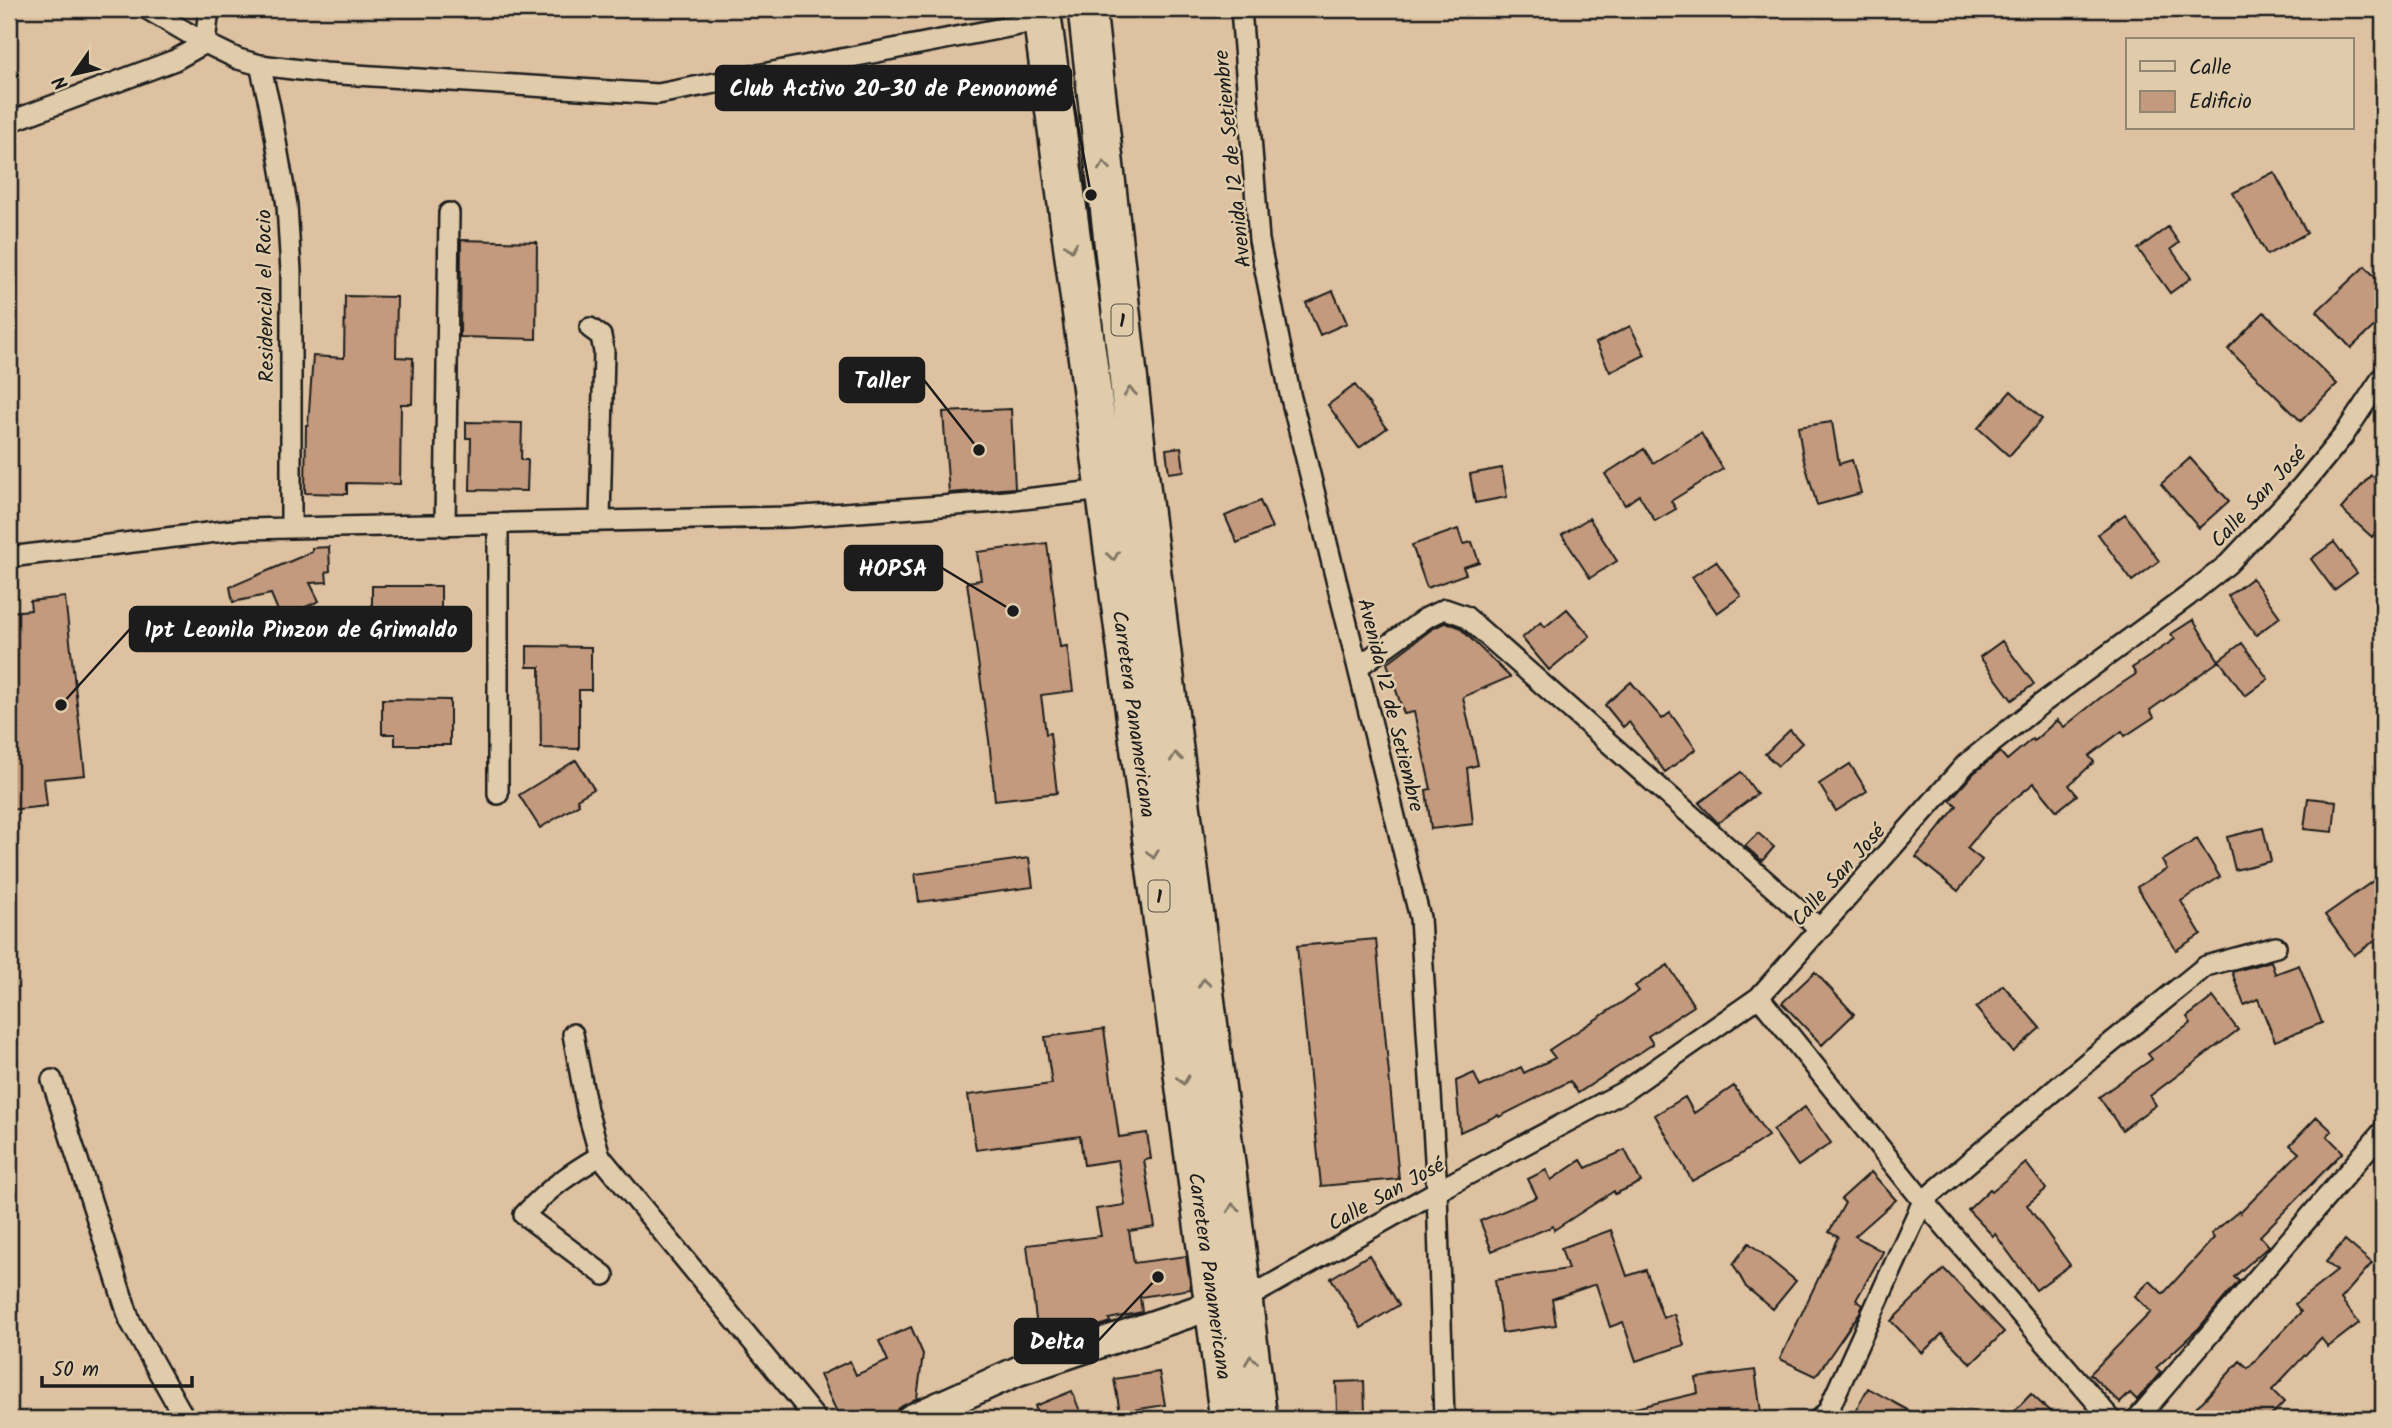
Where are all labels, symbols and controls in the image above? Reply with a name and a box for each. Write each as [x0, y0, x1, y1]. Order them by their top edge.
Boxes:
north arrow [38, 38, 108, 108]
legend [2126, 38, 2354, 130]
street label: Avenida 12 de Setiembre [1206, 48, 1261, 269]
text: Calle [2189, 52, 2232, 85]
callout: Club Activo 20-30 de Penonomé [716, 66, 1071, 110]
text: N [46, 69, 77, 96]
text: Club Activo 20-30 de Penonomé [729, 72, 1058, 108]
text: Edificio [2189, 86, 2252, 119]
one-way arrow [1097, 160, 1112, 172]
street label: Residencial el Rocio [248, 209, 285, 383]
one-way arrow [1064, 241, 1079, 252]
road number: 1 [1112, 304, 1132, 336]
callout: Taller [840, 358, 924, 402]
text: Taller [854, 364, 912, 400]
one-way arrow [1123, 386, 1138, 397]
street label: Calle San José [2203, 439, 2316, 556]
callout: HOPSA [845, 546, 942, 590]
one-way arrow [1105, 550, 1120, 562]
text: HOPSA [858, 552, 928, 588]
street label: Avenida 12 de Setiembre [1347, 595, 1432, 816]
callout: Ipt Leonila Pinzon de Grimaldo [130, 607, 471, 651]
street label: Carretera Panamericana [1102, 608, 1163, 820]
text: Ipt Leonila Pinzon de Grimaldo [145, 613, 457, 649]
one-way arrow [1168, 751, 1183, 763]
street label: Calle San José [1784, 817, 1895, 935]
one-way arrow [1145, 848, 1160, 860]
road number: 1 [1148, 880, 1170, 912]
one-way arrow [1196, 977, 1211, 988]
one-way arrow [1176, 1074, 1191, 1086]
street label: Calle San José [1322, 1149, 1452, 1241]
street label: Carretera Panamericana [1178, 1170, 1239, 1382]
one-way arrow [1225, 1202, 1240, 1214]
callout: Delta [1015, 1319, 1098, 1363]
text: Delta [1030, 1325, 1085, 1361]
scale bar [42, 1344, 192, 1388]
text: 50 m [52, 1354, 99, 1387]
one-way arrow [1244, 1354, 1259, 1365]

